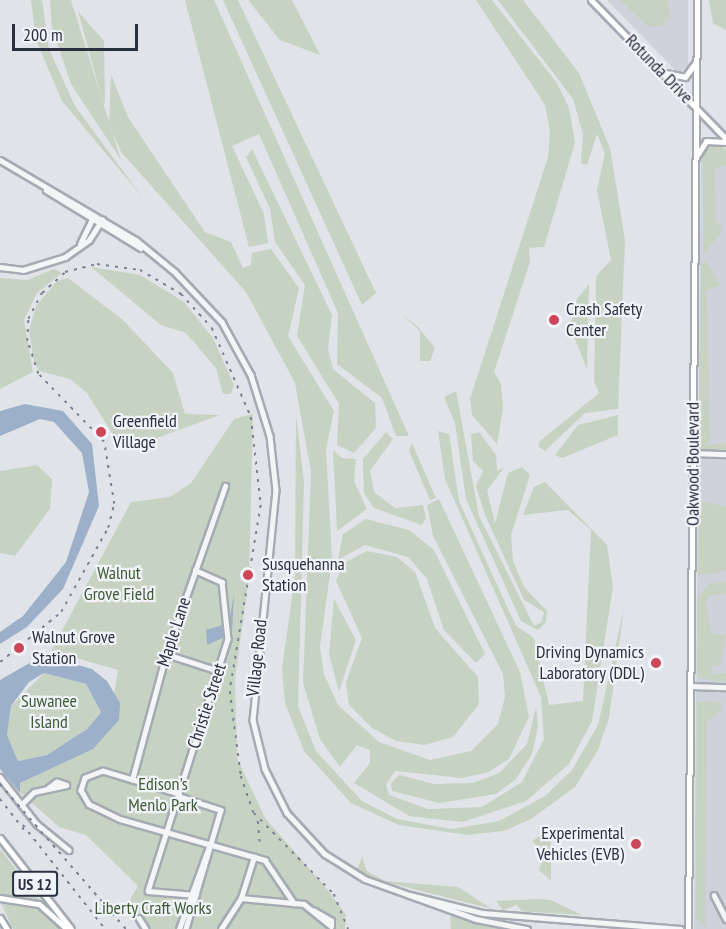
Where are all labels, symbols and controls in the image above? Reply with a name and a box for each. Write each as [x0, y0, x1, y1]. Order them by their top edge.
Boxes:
scale bar [15, 12, 141, 50]
text: 200 m [23, 23, 63, 46]
street label: Rotunda Drive [621, 30, 697, 108]
place label: Crash Safety Center [566, 299, 642, 342]
marker: Crash Safety Center [547, 313, 561, 327]
street label: Oakwood Boulevard [682, 402, 704, 526]
place label: Greenfield Village [113, 411, 177, 454]
marker: Greenfield Village [94, 425, 108, 439]
place label: Susquehanna Station [262, 554, 345, 596]
park label: Walnut Grove Field [84, 563, 154, 606]
marker: Susquehanna Station [239, 566, 257, 584]
street label: Maple Lane [153, 595, 195, 669]
street label: Village Road [242, 618, 272, 698]
place label: Walnut Grove Station [32, 627, 115, 670]
marker: Walnut Grove Station [10, 639, 28, 657]
place label: Driving Dynamics Laboratory (DDL) [536, 642, 644, 684]
marker: Driving Dynamics Laboratory (DDL) [649, 656, 663, 670]
street label: Christie Street [183, 661, 231, 751]
park label: Suwanee Island [21, 691, 77, 734]
park label: Edison's Menlo Park [128, 774, 198, 816]
place label: Experimental Vehicles (EVB) [536, 823, 624, 866]
marker: Experimental Vehicles (EVB) [629, 837, 643, 851]
road number: US 12 [11, 871, 59, 897]
park label: Liberty Craft Works [94, 897, 212, 919]

